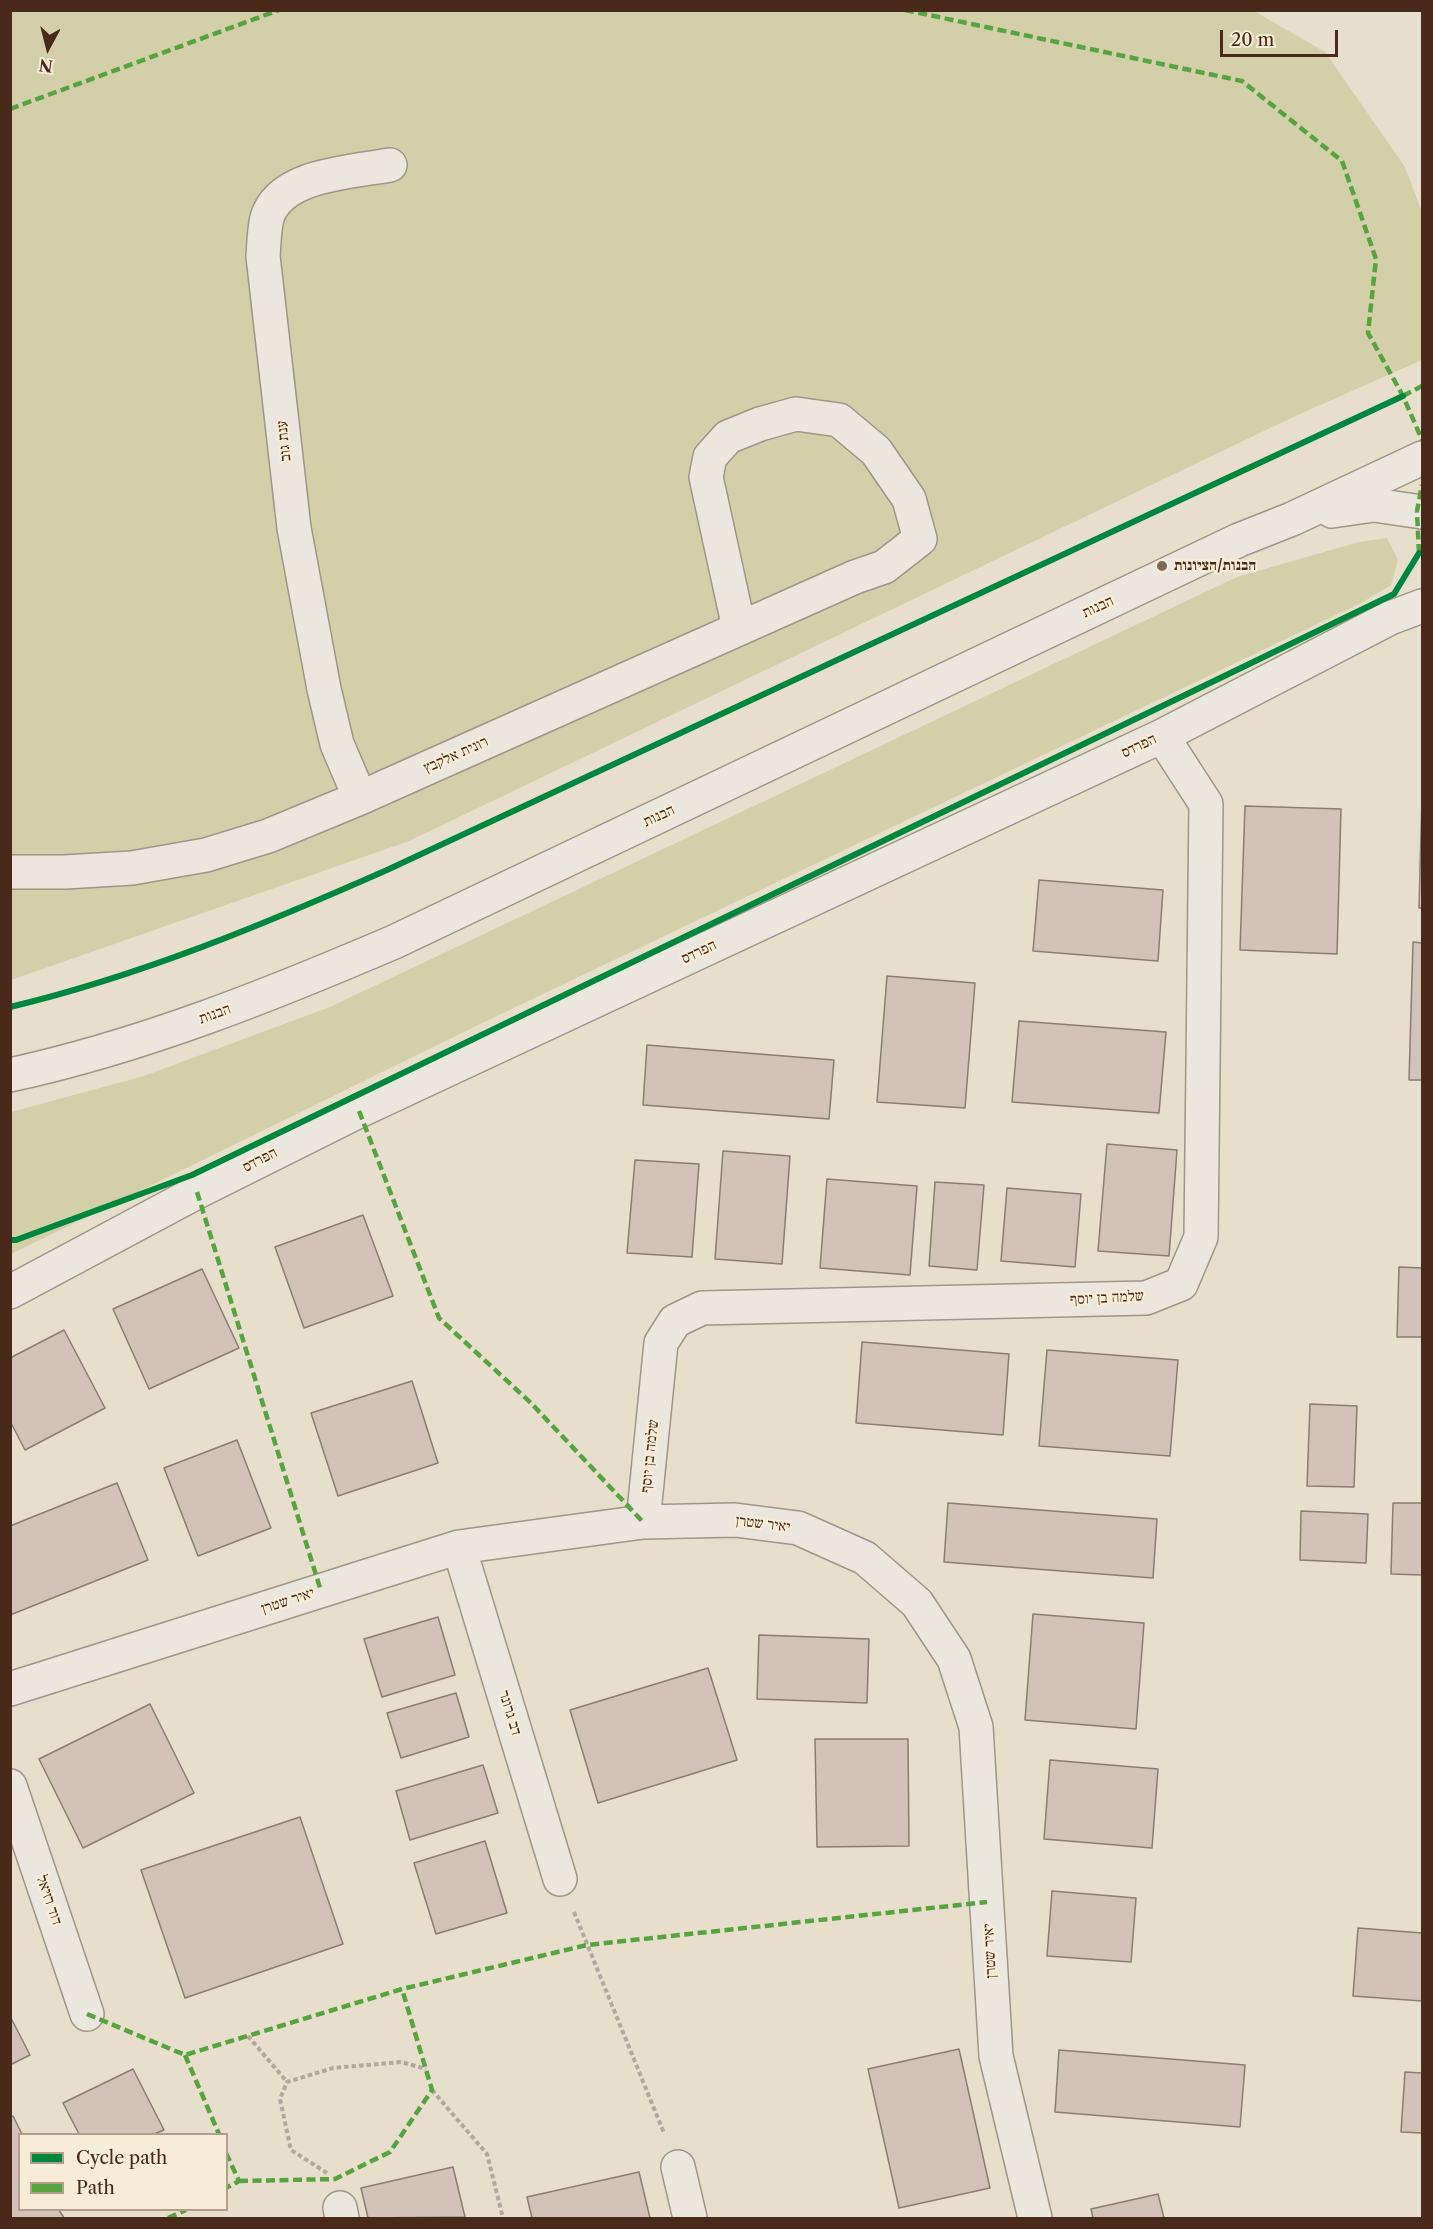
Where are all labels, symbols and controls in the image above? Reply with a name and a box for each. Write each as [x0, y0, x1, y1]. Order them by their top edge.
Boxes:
north arrow [18, 18, 78, 78]
scale bar [1223, 18, 1342, 56]
text: 20 m [1231, 29, 1274, 51]
text: N [38, 55, 54, 77]
street label: ענת גוב [273, 420, 295, 462]
place label: הבנות/הציונות [1174, 557, 1256, 575]
marker: הבנות/הציונות [1155, 559, 1169, 573]
street label: הבנות [1079, 592, 1117, 622]
street label: הפרדס [1119, 730, 1159, 762]
street label: רונית אלקבץ [421, 733, 491, 777]
street label: הבנות [640, 801, 678, 831]
street label: הפרדס [679, 936, 719, 968]
street label: הבנות [197, 1000, 233, 1028]
street label: הפרדס [240, 1144, 280, 1176]
street label: שלמה בן יוסף [1070, 1287, 1144, 1309]
street label: שלמה בן יוסף [637, 1418, 663, 1494]
street label: יאיר שטרן [735, 1512, 791, 1536]
street label: יאיר שטרן [259, 1584, 317, 1618]
street label: דב גרונר [495, 1688, 525, 1738]
street label: דוד רזיאל [32, 1873, 66, 1927]
street label: יאיר שטרן [980, 1923, 1000, 1979]
legend [18, 2133, 228, 2211]
text: Cycle path [76, 2147, 167, 2169]
text: Path [76, 2177, 115, 2199]

